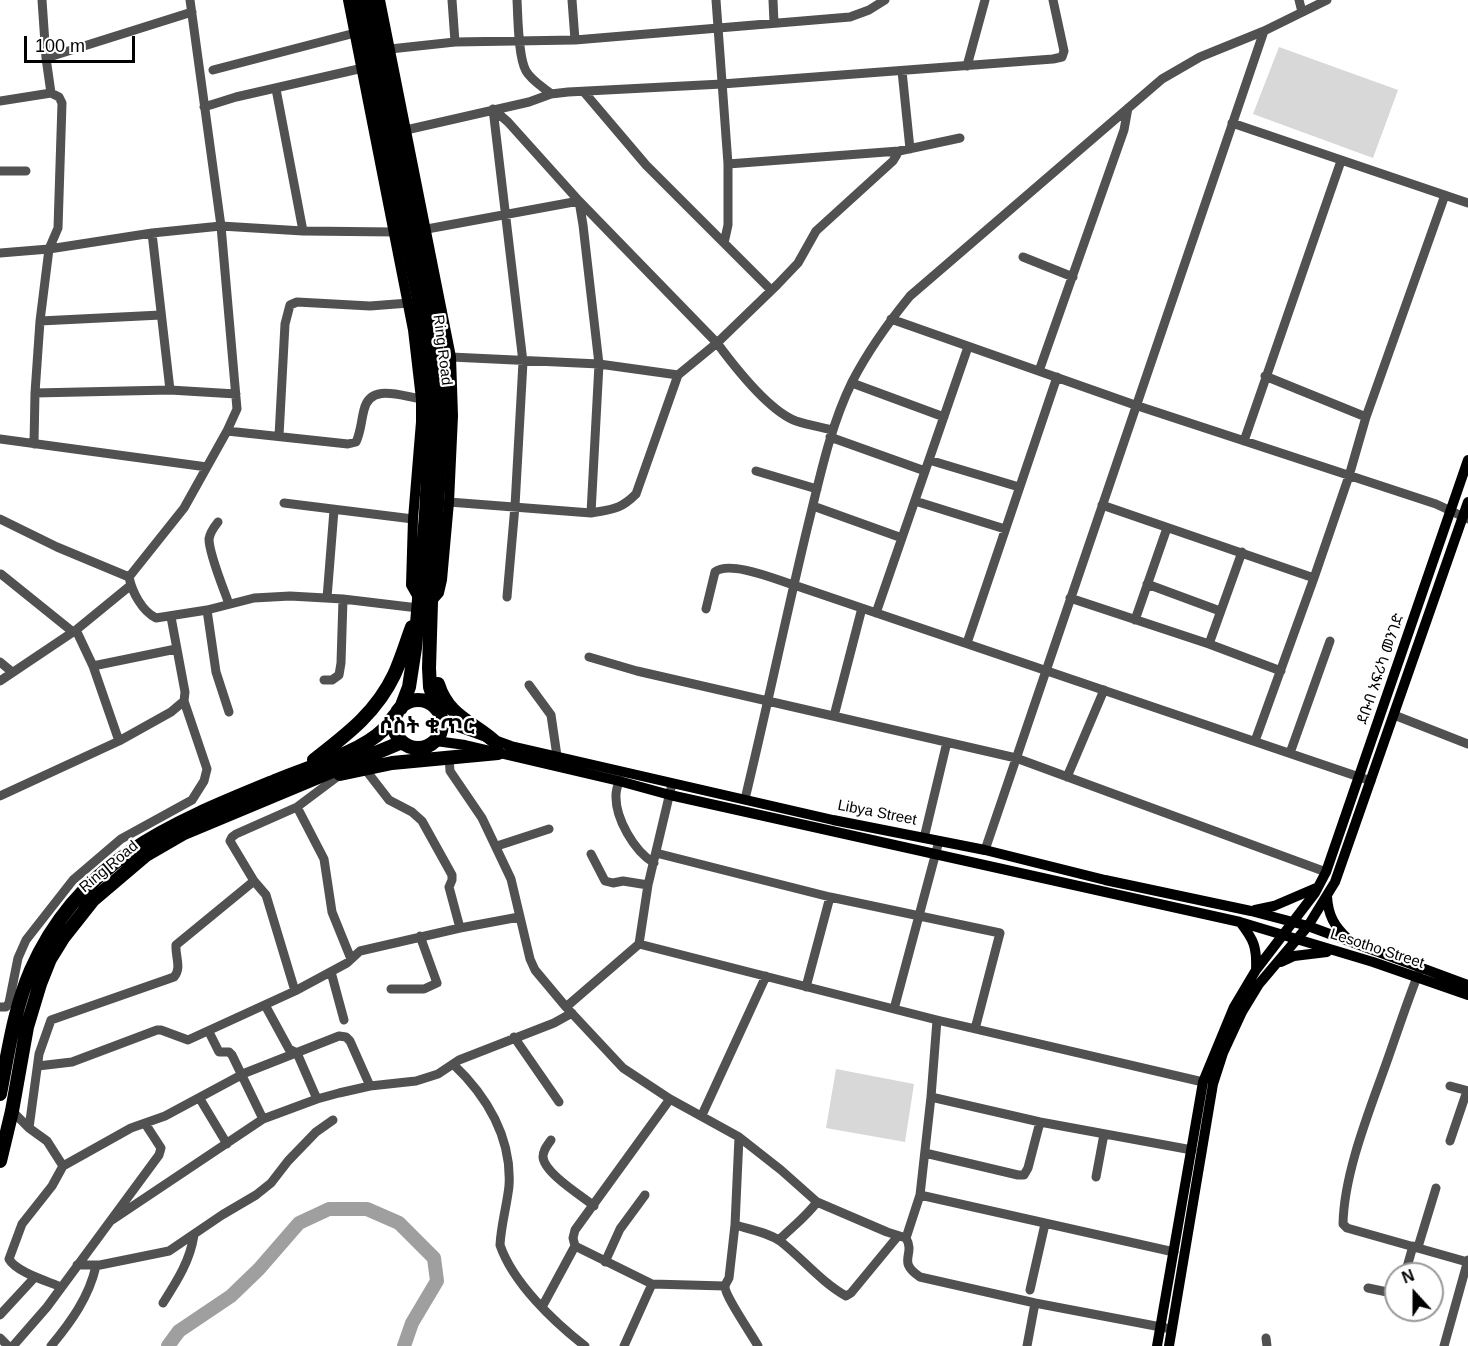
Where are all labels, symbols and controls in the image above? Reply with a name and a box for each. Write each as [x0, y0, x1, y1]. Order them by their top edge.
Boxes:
scale bar [27, 24, 138, 62]
text: 100 m [35, 36, 85, 56]
street label: Ring Road [429, 314, 455, 386]
street label: ደቡብ አፍሪካ መንገድ [1354, 611, 1408, 727]
district label: ሶስት ቁጥር [379, 714, 475, 740]
street label: Libya Street [836, 797, 918, 829]
street label: Ring Road [76, 837, 142, 897]
street label: Lesotho Street [1328, 925, 1426, 973]
north arrow [1384, 1262, 1444, 1322]
text: N [1400, 1267, 1417, 1287]

